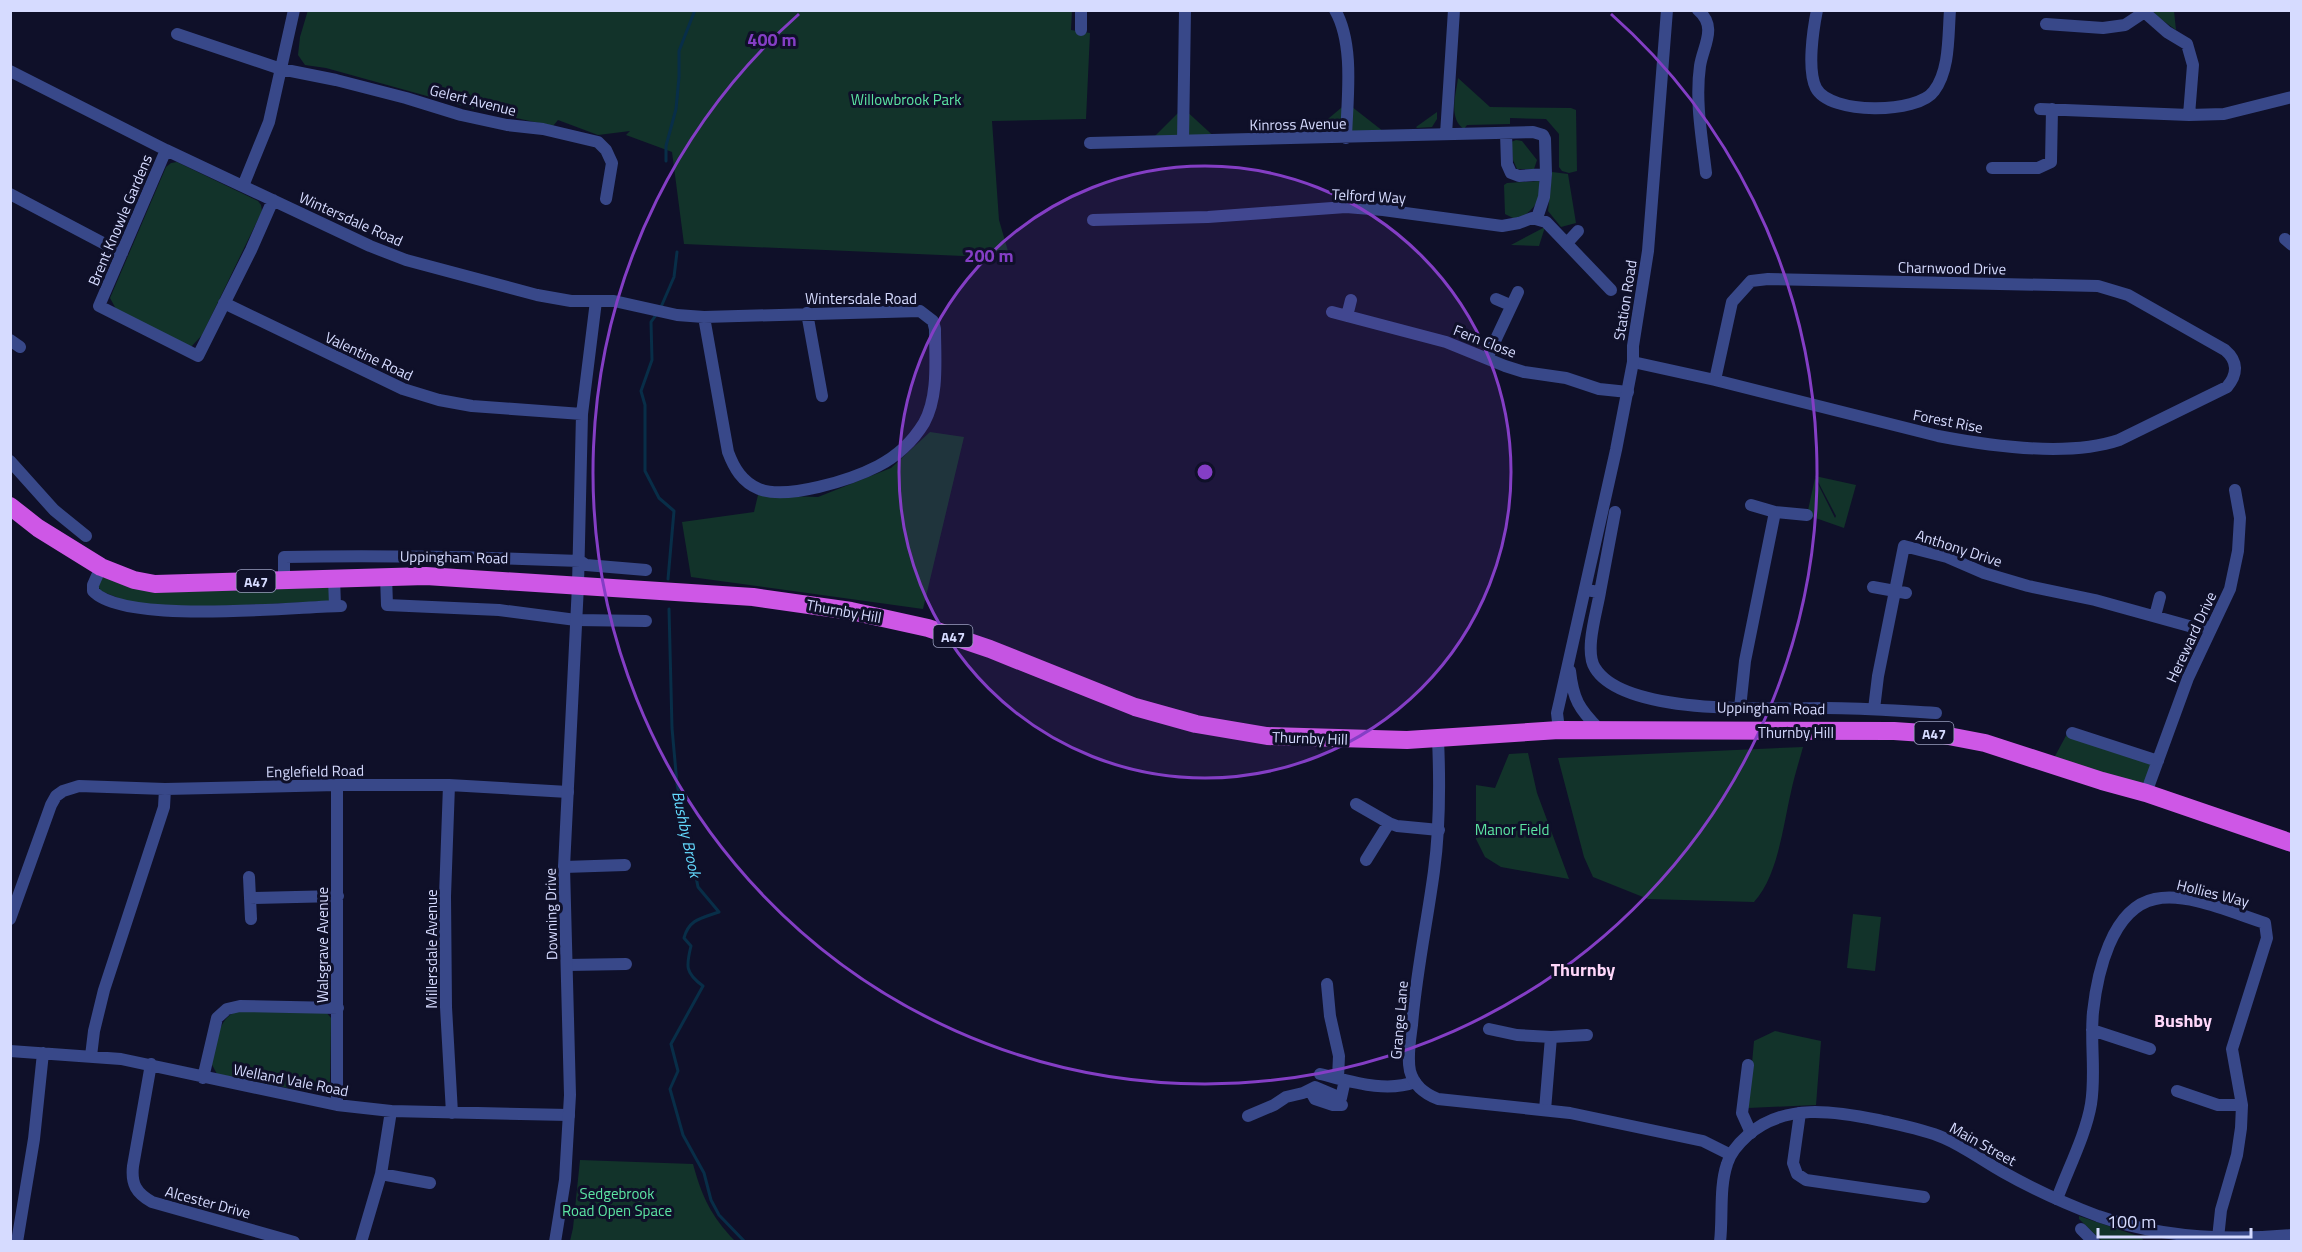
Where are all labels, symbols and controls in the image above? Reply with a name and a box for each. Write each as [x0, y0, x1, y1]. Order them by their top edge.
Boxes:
text: 400 m [747, 26, 797, 53]
street label: Gelert Avenue [427, 78, 519, 122]
park label: Willowbrook Park [851, 88, 961, 111]
street label: Kinross Avenue [1249, 112, 1347, 136]
street label: Brent Knowle Gardens [82, 151, 158, 289]
street label: Telford Way [1331, 183, 1407, 209]
street label: Wintersdale Road [295, 186, 407, 252]
text: 200 m [964, 242, 1014, 269]
street label: Charnwood Drive [1898, 256, 2006, 280]
street label: Station Road [1607, 258, 1643, 342]
street label: Wintersdale Road [805, 287, 917, 310]
street label: Fern Close [1450, 318, 1520, 364]
street label: Valentine Road [321, 326, 417, 386]
street label: Forest Rise [1911, 403, 1985, 439]
centre of rings [1195, 462, 1215, 482]
street label: Anthony Drive [1913, 523, 2005, 573]
street label: Uppingham Road [400, 545, 508, 569]
road number: A47 [236, 570, 276, 592]
street label: Hereward Drive [2160, 588, 2222, 686]
street label: Thurnby Hill [805, 593, 883, 629]
road number: A47 [934, 625, 972, 647]
street label: Uppingham Road [1717, 696, 1825, 720]
street label: Thurnby Hill [1758, 721, 1834, 744]
road number: A47 [1914, 722, 1954, 744]
street label: Thurnby Hill [1272, 725, 1348, 751]
street label: Englefield Road [266, 759, 364, 783]
water label: Bushby Brook [666, 789, 708, 881]
park label: Manor Field [1475, 818, 1549, 841]
street label: Downing Drive [539, 868, 563, 960]
street label: Hollies Way [2174, 873, 2252, 913]
street label: Walsgrave Avenue [311, 887, 334, 1003]
street label: Millersdale Avenue [420, 889, 443, 1009]
district label: Thurnby [1551, 956, 1615, 983]
street label: Grange Lane [1384, 980, 1414, 1060]
district label: Bushby [2154, 1007, 2212, 1034]
street label: Welland Vale Road [231, 1058, 351, 1102]
street label: Main Street [1945, 1116, 2021, 1172]
street label: Alcester Drive [163, 1180, 253, 1224]
park label: Sedgebrook Road Open Space [562, 1182, 672, 1222]
scale bar [2098, 1201, 2251, 1239]
text: 100 m [2107, 1208, 2156, 1235]

